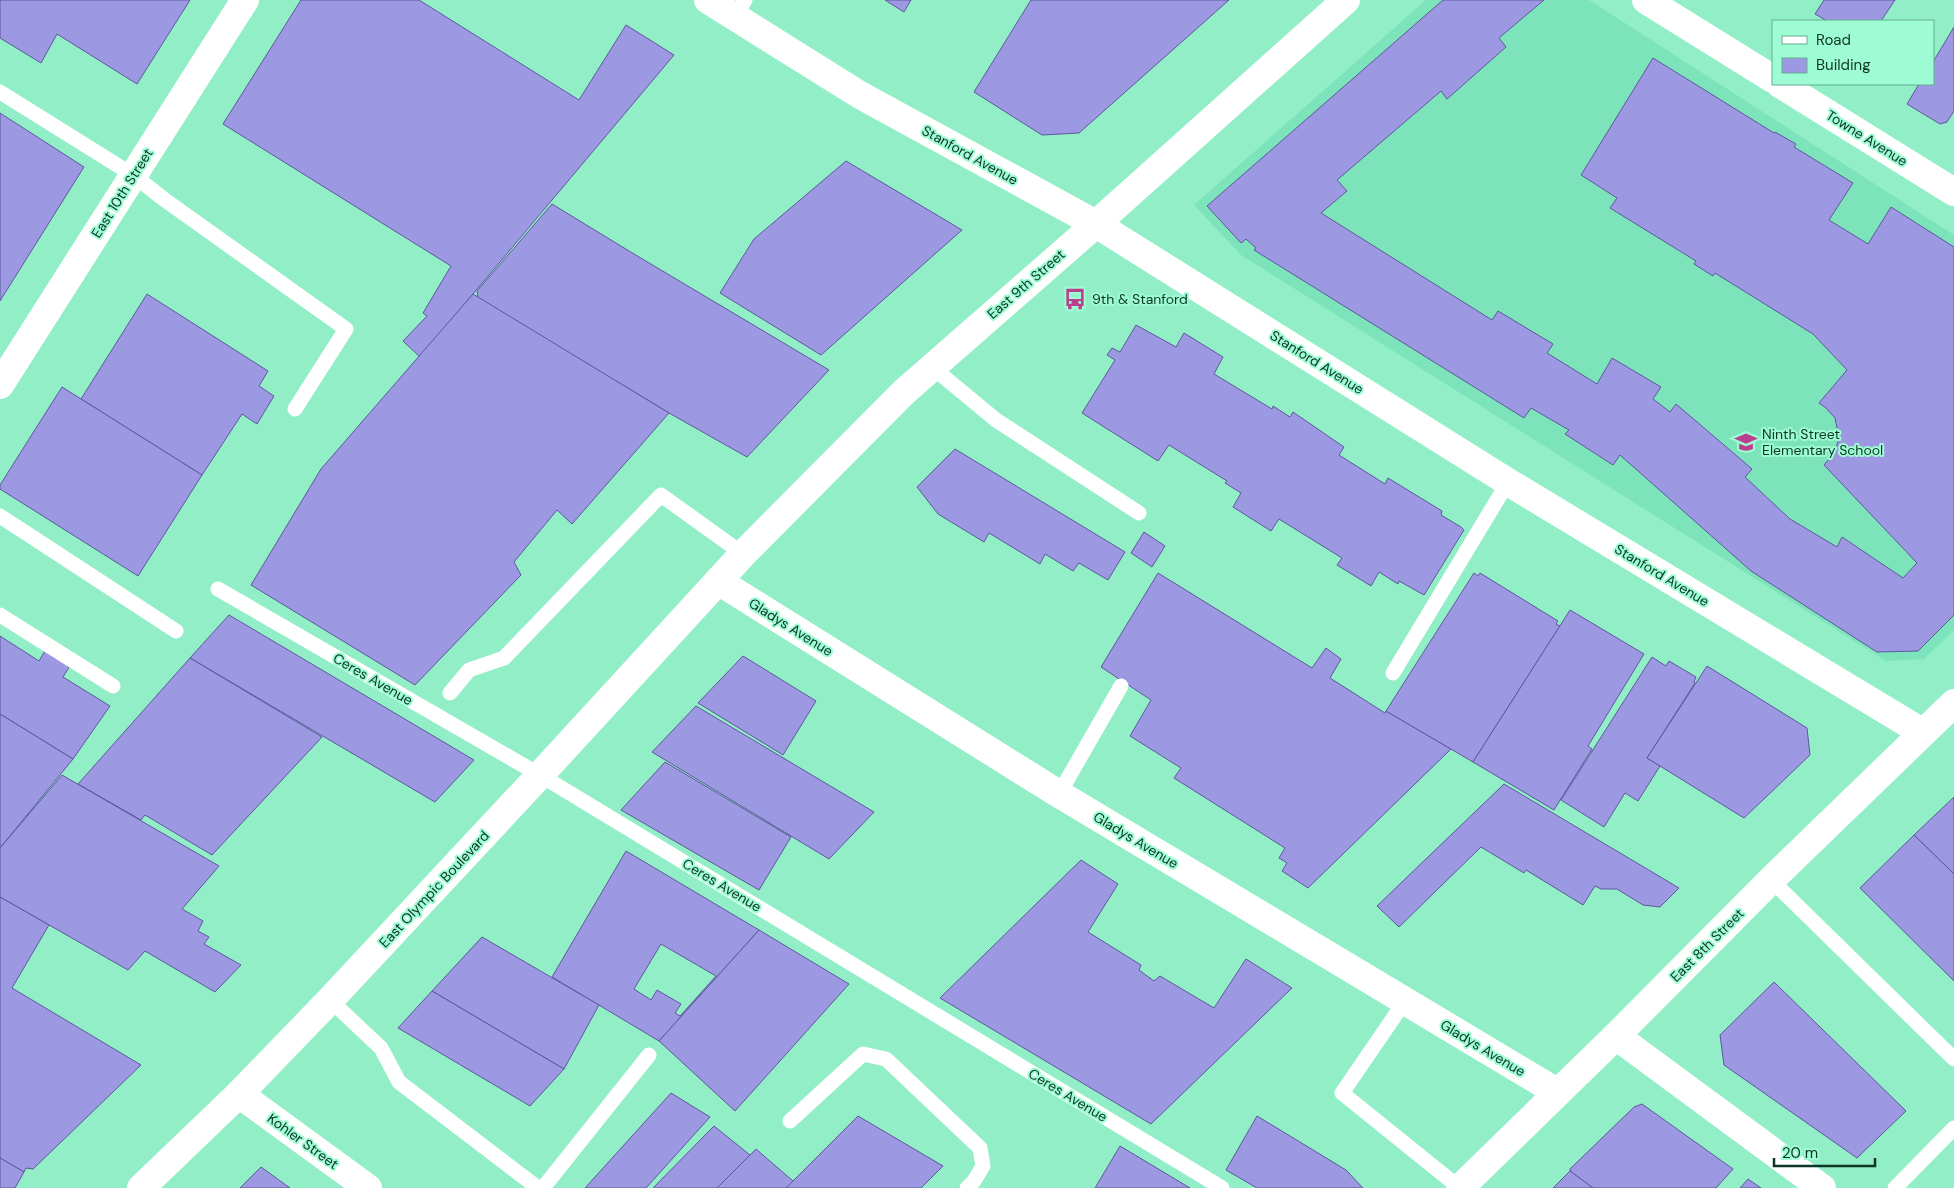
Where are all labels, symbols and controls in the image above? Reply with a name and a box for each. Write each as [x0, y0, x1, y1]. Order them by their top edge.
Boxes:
legend [1772, 20, 1934, 85]
text: Road [1816, 30, 1851, 50]
text: Building [1816, 55, 1871, 75]
street label: Towne Avenue [1823, 106, 1911, 170]
street label: Stanford Avenue [919, 121, 1021, 189]
street label: East 10th Street [87, 145, 157, 241]
street label: East 9th Street [983, 245, 1069, 323]
bus stop icon: 9th & Stanford [1062, 286, 1088, 312]
place label: 9th & Stanford [1092, 290, 1188, 308]
street label: Stanford Avenue [1267, 326, 1367, 398]
place label: Ninth Street Elementary School [1762, 425, 1883, 459]
school or university icon: Ninth Street Elementary School [1733, 429, 1759, 455]
street label: Stanford Avenue [1611, 540, 1713, 610]
street label: Gladys Avenue [746, 594, 836, 660]
street label: Ceres Avenue [330, 649, 416, 709]
street label: Gladys Avenue [1090, 808, 1182, 872]
street label: East Olympic Boulevard [375, 827, 493, 951]
street label: Ceres Avenue [679, 854, 765, 916]
street label: East 8th Street [1666, 904, 1748, 986]
street label: Gladys Avenue [1437, 1016, 1529, 1080]
street label: Ceres Avenue [1025, 1064, 1111, 1126]
street label: Kohler Street [264, 1109, 342, 1173]
scale bar [1774, 1136, 1875, 1168]
text: 20 m [1782, 1143, 1818, 1163]

